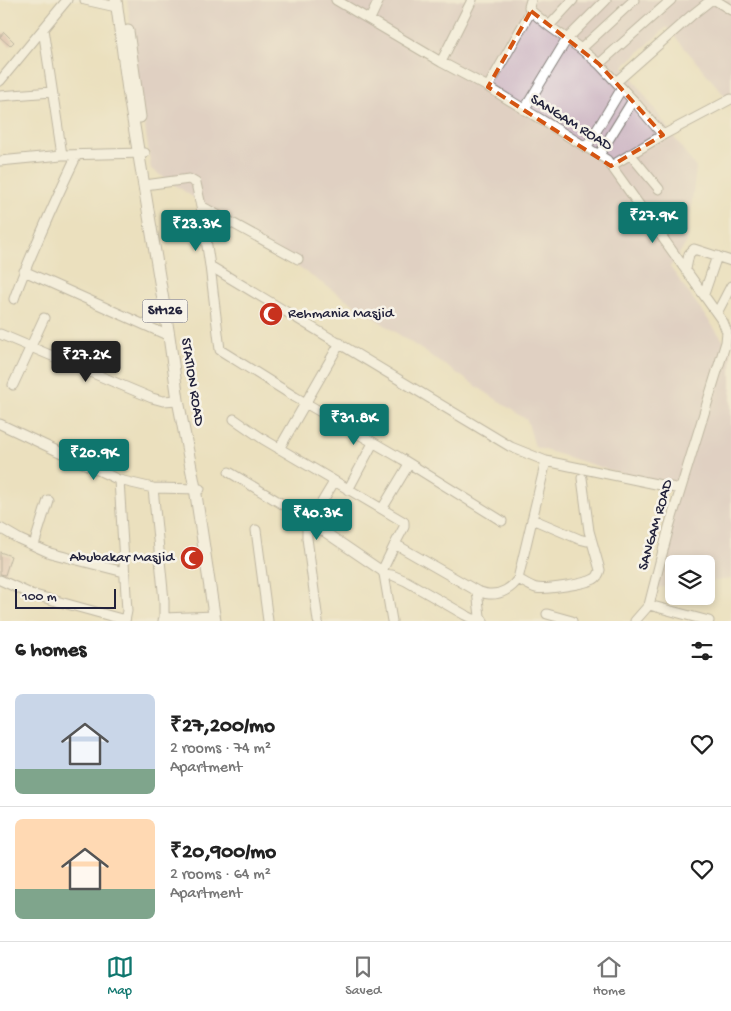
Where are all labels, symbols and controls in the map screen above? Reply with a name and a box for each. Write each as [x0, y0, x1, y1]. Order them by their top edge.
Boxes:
street label: SANGAM ROAD [527, 91, 616, 155]
pin: ₹27.9K [612, 202, 694, 244]
text: ₹27.9K [629, 208, 677, 227]
pin: ₹23.3K [155, 210, 237, 252]
text: ₹23.3K [172, 216, 220, 235]
road number: SH126 [142, 300, 188, 322]
mosque icon: Rehmania Masjid [258, 301, 284, 327]
place label: Rehmania Masjid [288, 305, 395, 323]
street label: STATION ROAD [176, 337, 208, 428]
pin: ₹27.2K [45, 340, 127, 383]
text: ₹27.2K [63, 347, 110, 366]
pin: ₹31.8K [313, 404, 395, 446]
text: ₹31.8K [331, 410, 377, 429]
pin: ₹20.9K [53, 438, 135, 481]
text: ₹20.9K [70, 445, 118, 464]
street label: SANGAM ROAD [634, 477, 678, 572]
pin: ₹40.3K [276, 498, 358, 541]
text: ₹40.3K [293, 505, 341, 524]
mosque icon: Abubakar Masjid [179, 545, 205, 571]
place label: Abubakar Masjid [69, 549, 175, 567]
map controls [665, 555, 715, 605]
button: layers [665, 555, 715, 605]
scale bar [15, 586, 116, 609]
text: 100 m [22, 589, 57, 606]
icon: filters [688, 637, 716, 665]
text: 6 homes [15, 639, 86, 664]
icon: home [55, 714, 115, 774]
text: ₹27,200/mo [170, 715, 275, 740]
icon: heart [688, 730, 716, 758]
text: 2 rooms · 74 m² [170, 740, 271, 759]
text: Apartment [170, 759, 242, 778]
icon: home [55, 839, 115, 899]
text: ₹20,900/mo [170, 841, 276, 866]
icon: heart [688, 855, 716, 883]
text: 2 rooms · 64 m² [170, 866, 271, 885]
text: Apartment [170, 885, 242, 904]
tab: Map [106, 953, 134, 1000]
tab: Saved [345, 953, 381, 1000]
tab: Home [593, 953, 625, 1000]

